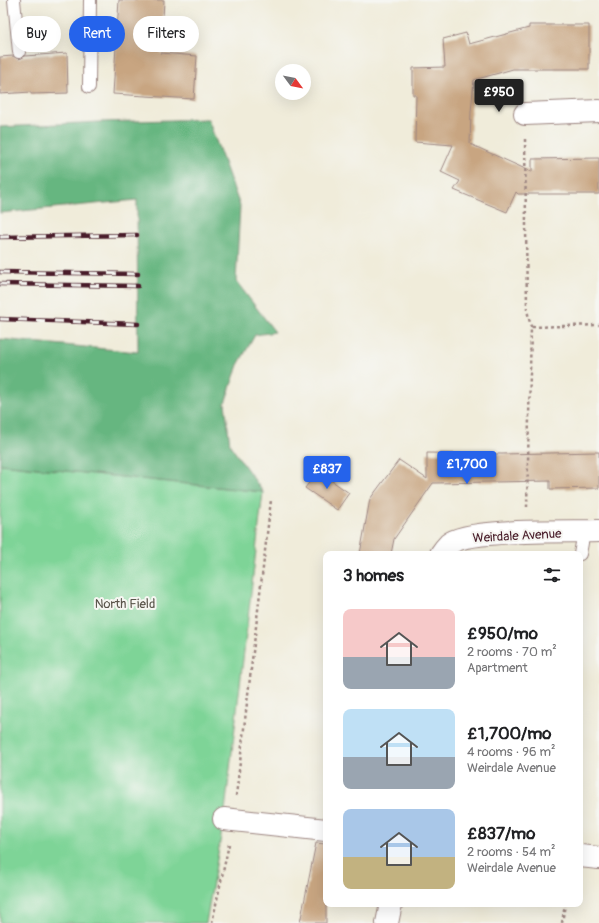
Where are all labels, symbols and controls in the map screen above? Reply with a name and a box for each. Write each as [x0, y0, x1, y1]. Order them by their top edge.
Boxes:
chip: Buy [12, 16, 61, 52]
chip: Rent [69, 16, 125, 52]
chip: Filters [133, 16, 199, 52]
north arrow [275, 64, 311, 100]
map controls [275, 64, 311, 100]
pin: £950 [475, 79, 523, 113]
text: £950 [484, 84, 514, 100]
pin: £1,700 [434, 451, 500, 485]
pin: £837 [303, 456, 351, 490]
text: £1,700 [446, 456, 488, 472]
text: £837 [312, 461, 342, 477]
street label: Weirdale Avenue [472, 526, 562, 546]
icon: filters [541, 564, 563, 586]
text: 3 homes [343, 565, 404, 586]
park label: North Field [95, 596, 155, 612]
text: £950/mo [467, 623, 538, 644]
icon: home [375, 625, 423, 673]
text: 2 rooms · 70 m² [467, 644, 557, 660]
text: Apartment [467, 660, 528, 676]
text: £1,700/mo [467, 723, 551, 744]
icon: home [375, 725, 423, 773]
text: 4 rooms · 96 m² [467, 744, 555, 760]
text: Weirdale Avenue [467, 760, 556, 776]
text: £837/mo [467, 823, 535, 844]
icon: home [375, 825, 423, 873]
text: 2 rooms · 54 m² [467, 844, 555, 860]
text: Weirdale Avenue [467, 860, 556, 876]

